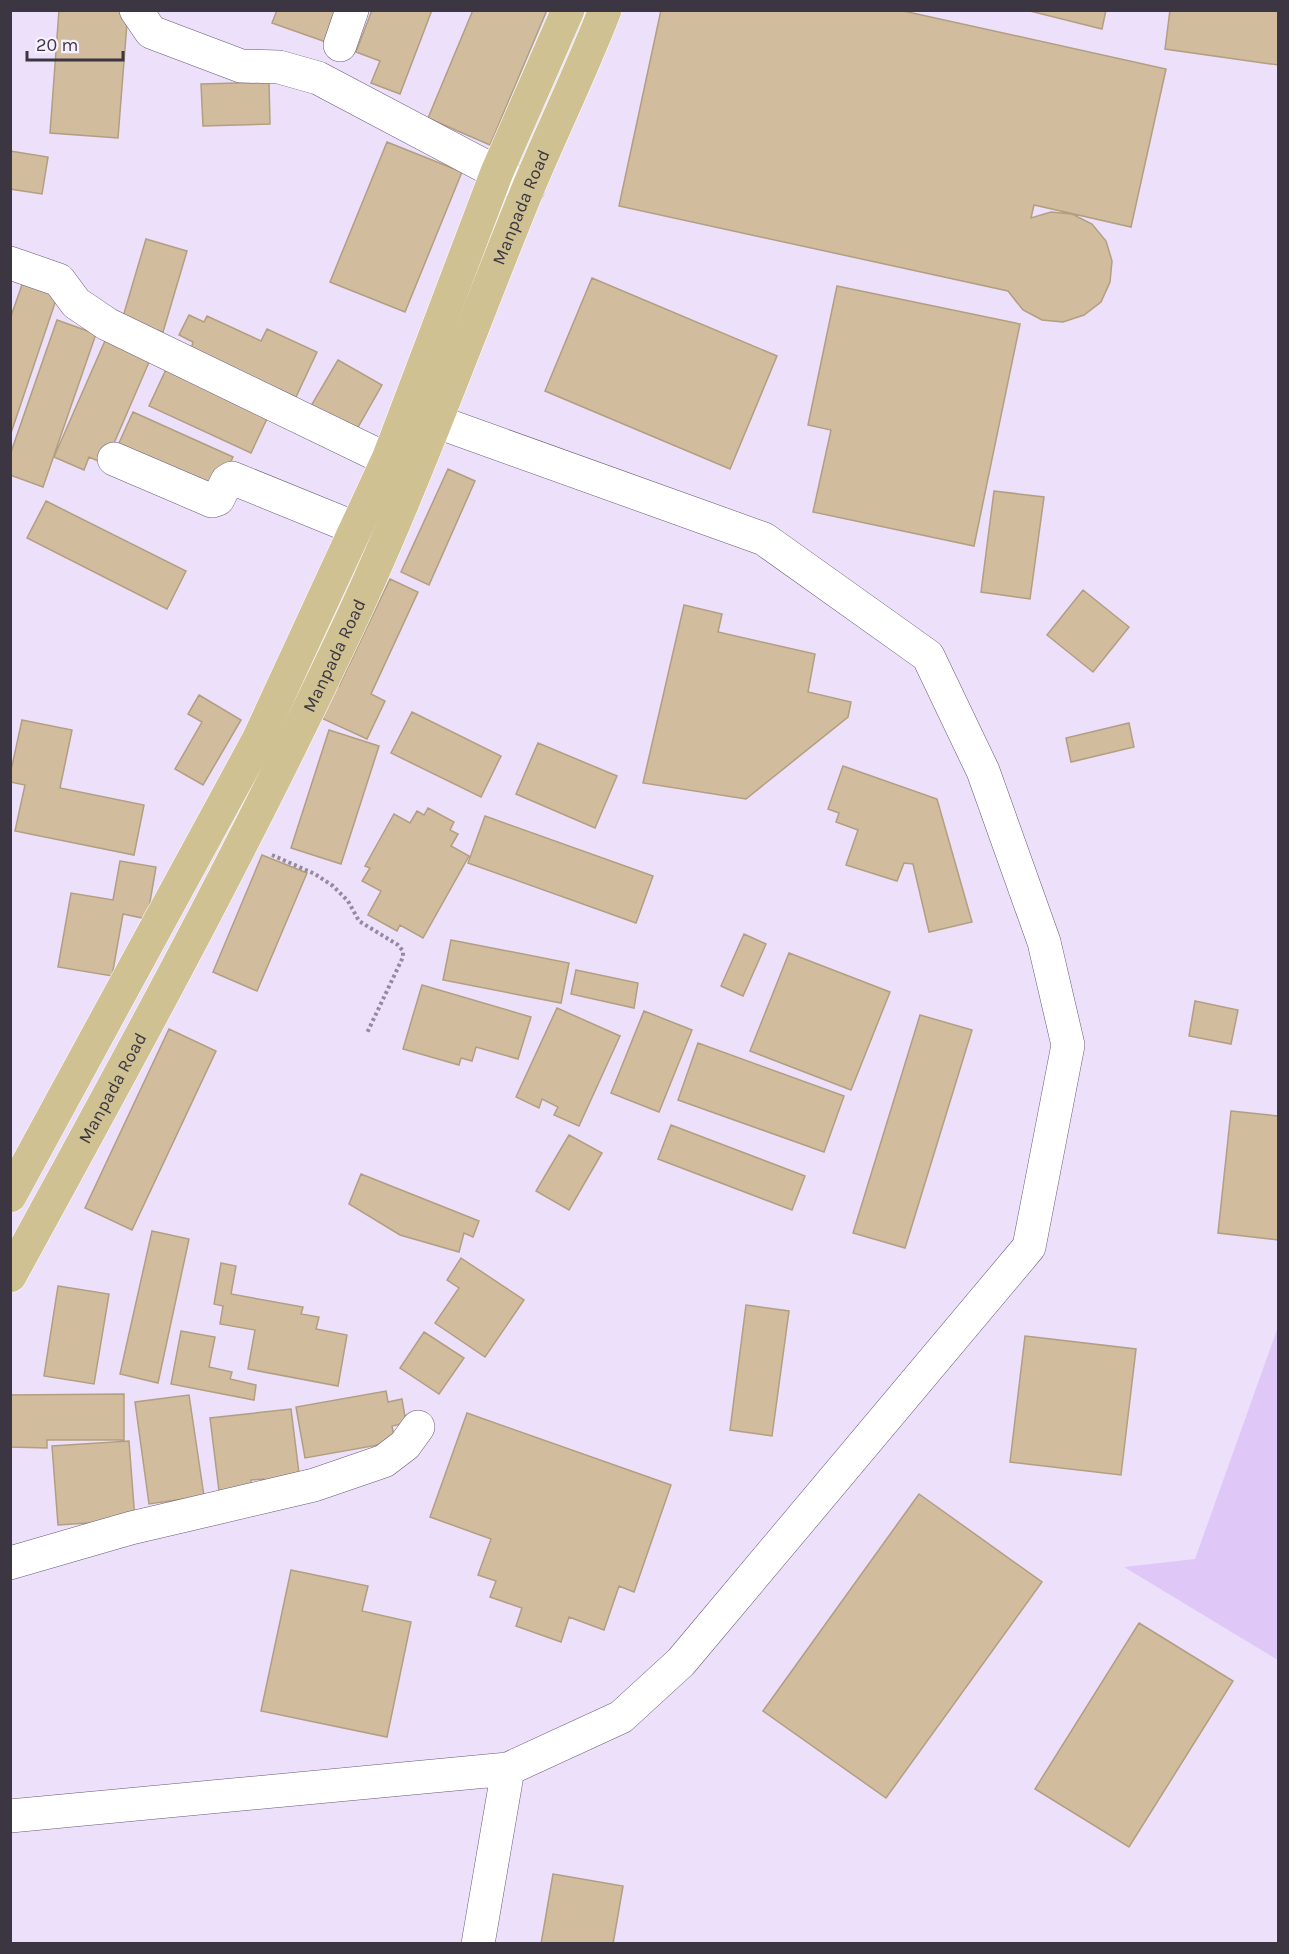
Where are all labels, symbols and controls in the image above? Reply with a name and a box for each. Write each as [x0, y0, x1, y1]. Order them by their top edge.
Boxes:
scale bar [27, 24, 123, 62]
text: 20 m [36, 34, 78, 56]
street label: Manpada Road [488, 146, 555, 268]
street label: Manpada Road [298, 596, 370, 716]
street label: Manpada Road [74, 1029, 151, 1147]

